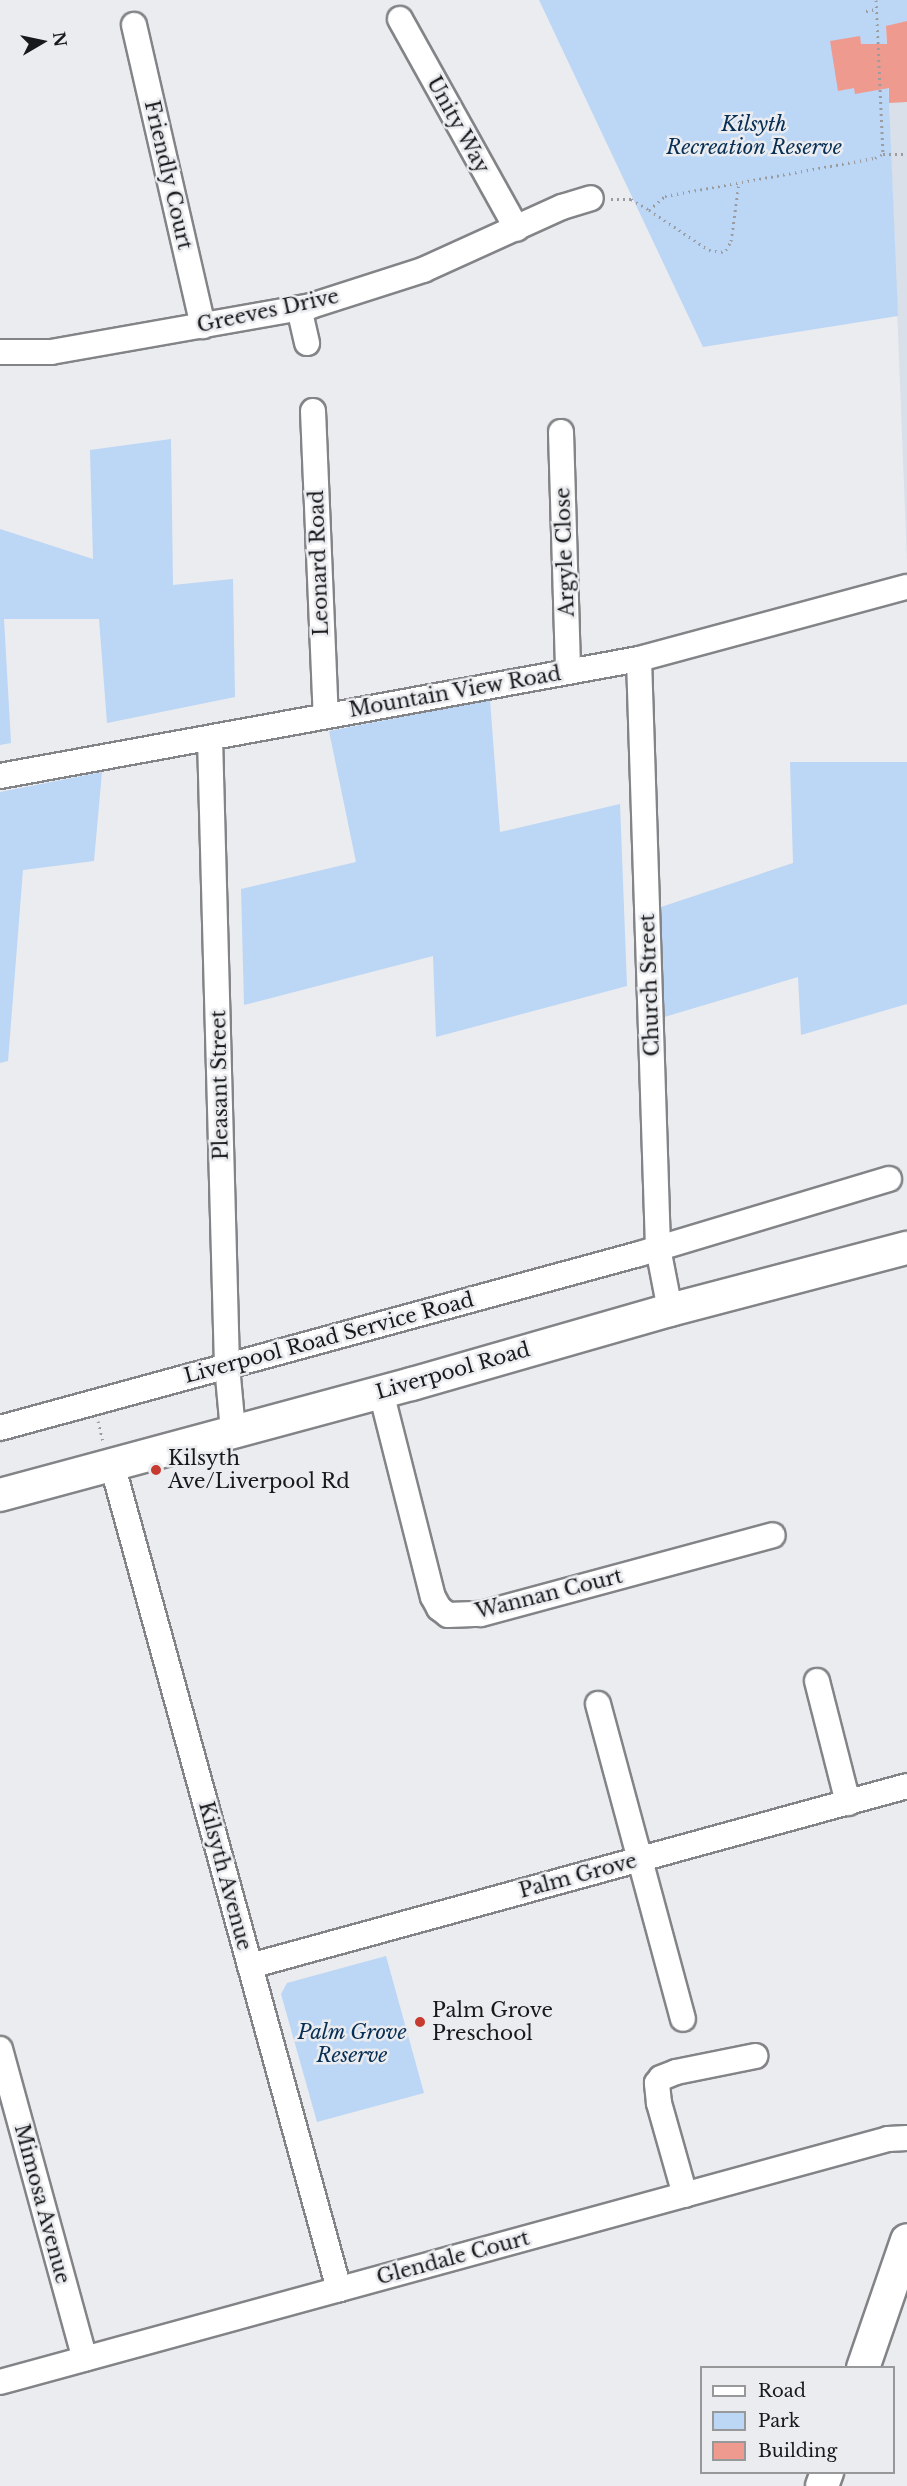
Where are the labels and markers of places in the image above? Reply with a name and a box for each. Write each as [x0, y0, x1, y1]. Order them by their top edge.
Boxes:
place label: Kilsyth Ave/Liverpool Rd [168, 1446, 350, 1493]
marker: Kilsyth Ave/Liverpool Rd [149, 1463, 163, 1477]
place label: Palm Grove Preschool [432, 1998, 553, 2045]
marker: Palm Grove Preschool [413, 2015, 427, 2029]

